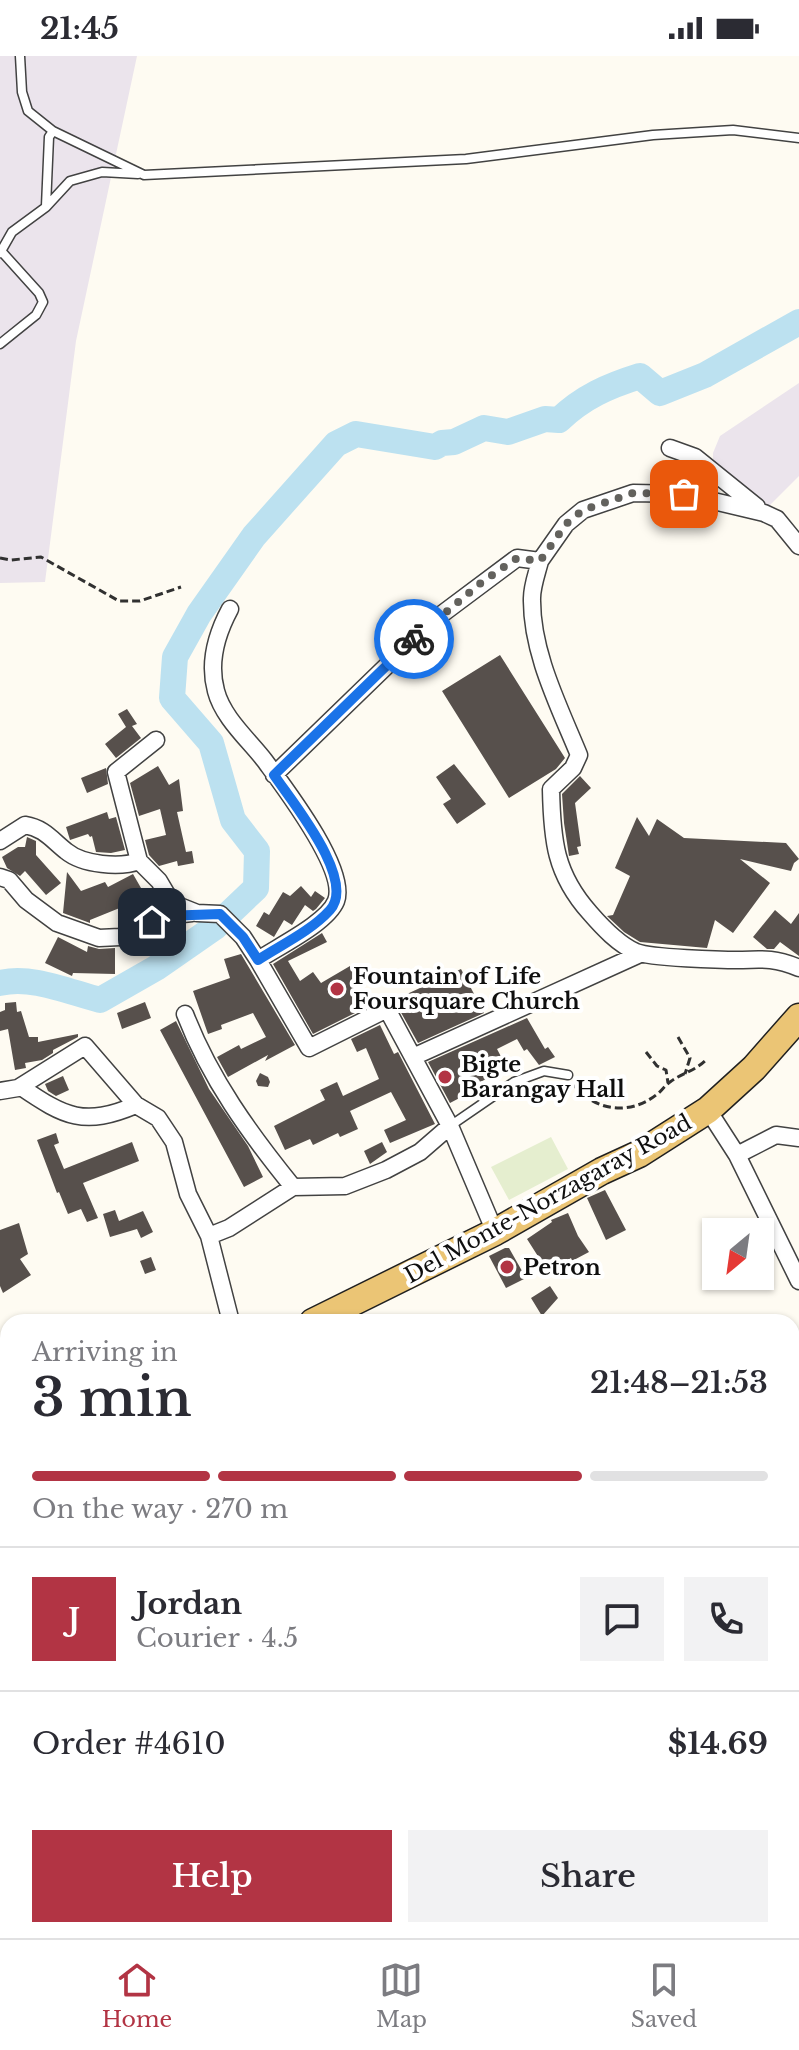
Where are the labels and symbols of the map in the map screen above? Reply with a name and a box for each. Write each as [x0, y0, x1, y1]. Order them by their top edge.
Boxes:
pin [650, 460, 718, 528]
courier [374, 599, 454, 679]
pin [118, 888, 186, 956]
place label: Fountain of Life Foursquare Church [353, 963, 580, 1015]
marker: Fountain of Life Foursquare Church [328, 980, 346, 998]
place label: Bigte Barangay Hall [461, 1051, 625, 1103]
marker: Bigte Barangay Hall [436, 1068, 454, 1086]
street label: Del Monte-Norzagaray Road [400, 1109, 696, 1289]
north arrow [702, 1218, 774, 1290]
place label: Petron [523, 1254, 601, 1281]
marker: Petron [498, 1258, 516, 1276]

